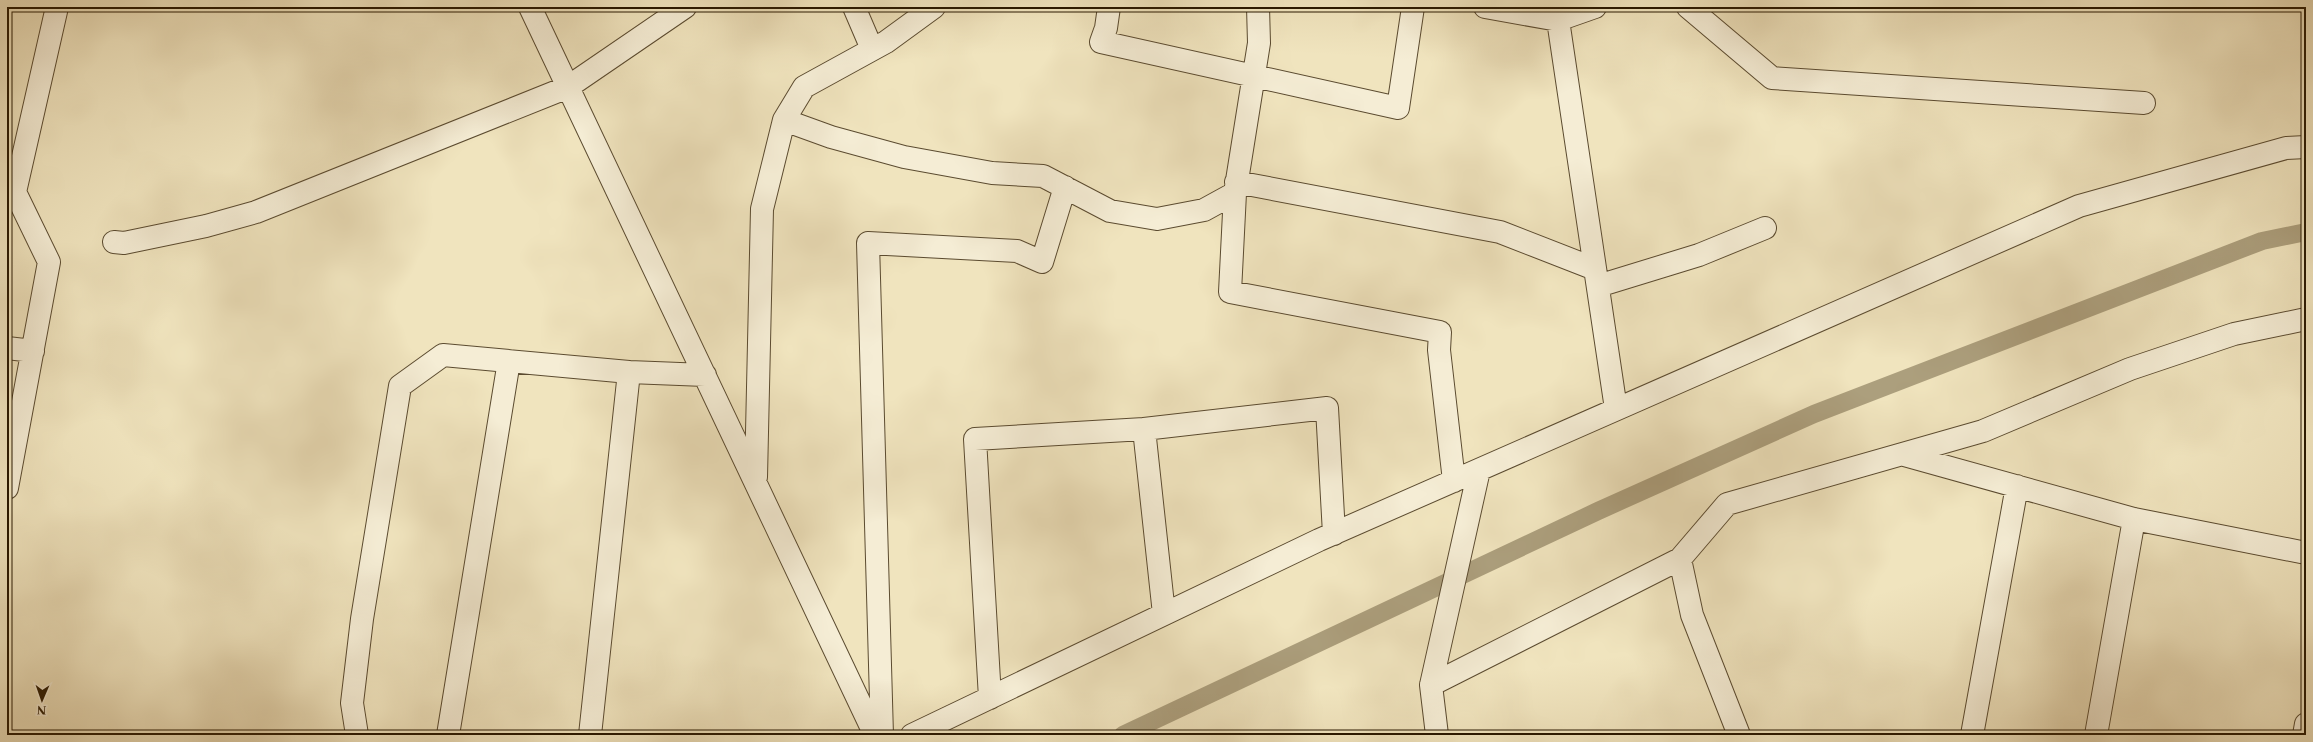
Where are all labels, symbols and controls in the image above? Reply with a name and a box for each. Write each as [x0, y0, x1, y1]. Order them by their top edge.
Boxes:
north arrow [22, 680, 62, 720]
text: N [36, 703, 47, 717]

